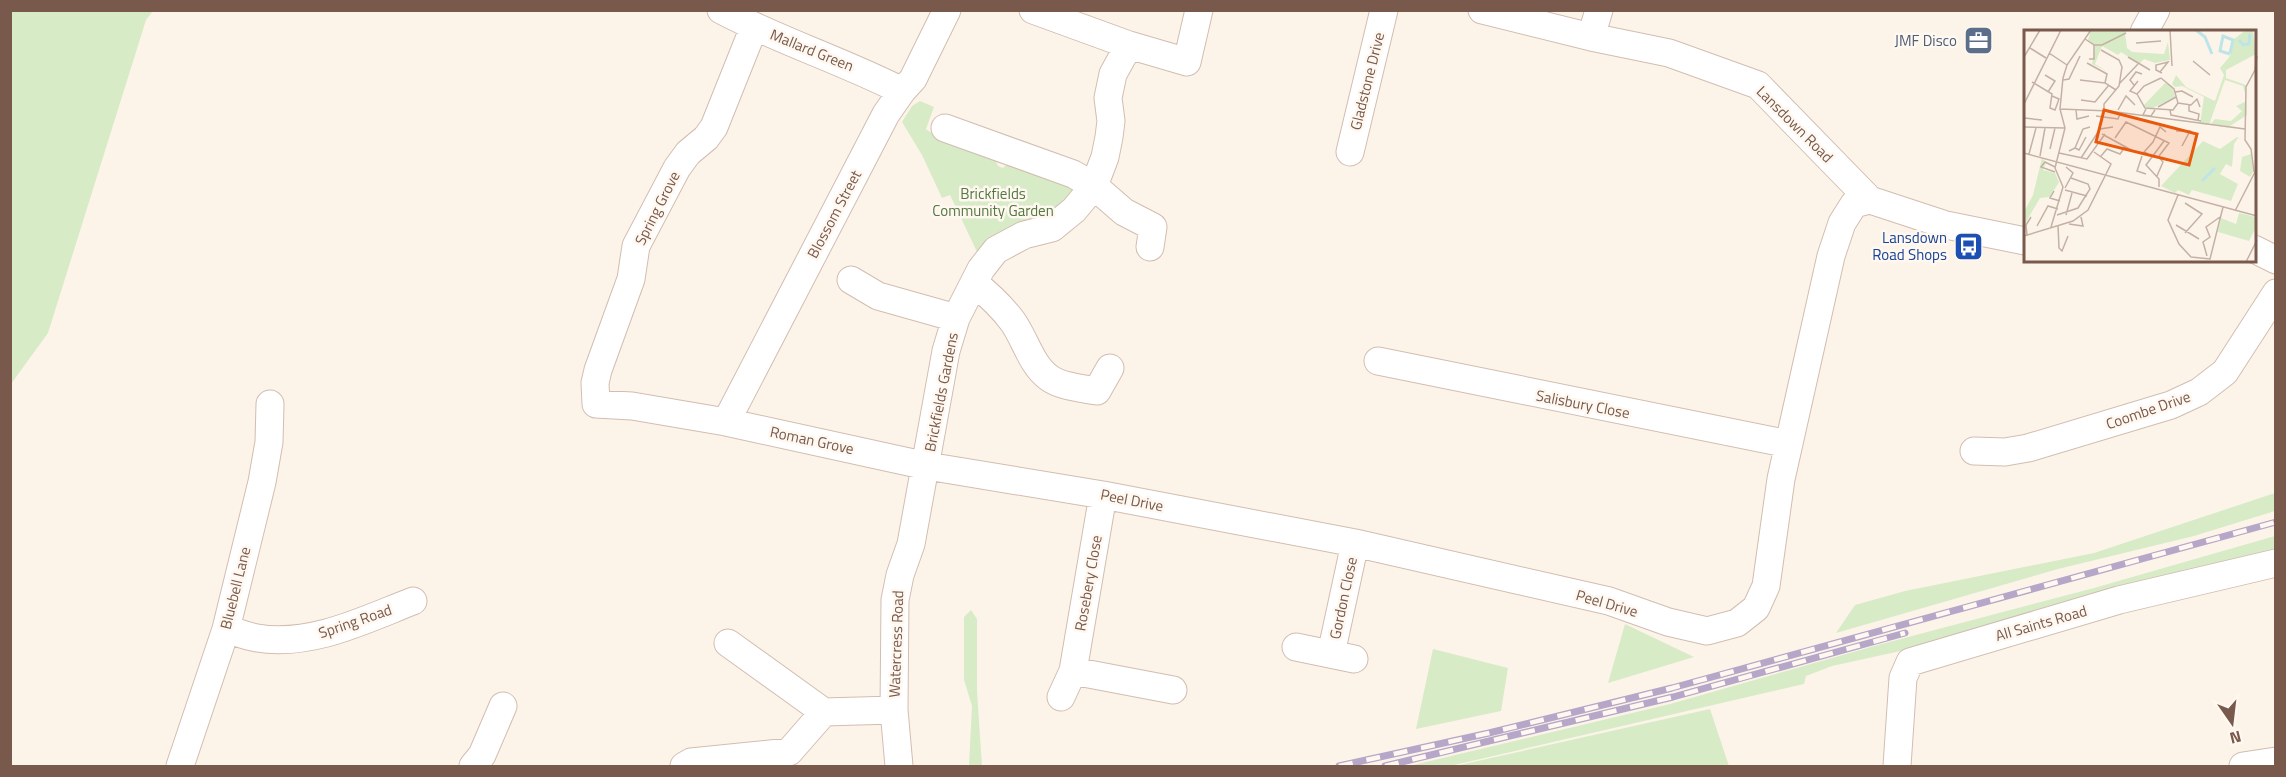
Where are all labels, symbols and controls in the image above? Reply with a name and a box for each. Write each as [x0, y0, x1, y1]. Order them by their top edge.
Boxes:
street label: Mallard Green [767, 23, 857, 77]
office icon: JMF Disco [1962, 24, 1994, 56]
place label: JMF Disco [1895, 29, 1957, 52]
street label: Gladstone Drive [1344, 30, 1390, 132]
inset map [2024, 30, 2256, 262]
street label: Lansdown Road [1751, 80, 1839, 168]
street label: Blossom Street [801, 165, 867, 262]
street label: Spring Grove [629, 167, 685, 249]
park label: Brickfields Community Garden [932, 182, 1054, 222]
place label: Lansdown Road Shops [1872, 226, 1947, 266]
bus stop icon: Lansdown Road Shops [1952, 230, 1984, 262]
street label: Brickfields Gardens [918, 330, 964, 454]
street label: Salisbury Close [1534, 384, 1632, 424]
street label: Coombe Drive [2103, 385, 2193, 435]
street label: Roman Grove [768, 420, 856, 460]
street label: Peel Drive [1099, 483, 1165, 517]
street label: Rosebery Close [1068, 533, 1108, 633]
street label: Bluebell Lane [214, 544, 256, 632]
street label: Gordon Close [1323, 555, 1363, 641]
street label: Peel Drive [1573, 583, 1641, 623]
street label: Watercress Road [883, 590, 909, 698]
street label: Spring Road [315, 598, 395, 644]
street label: All Saints Road [1993, 599, 2089, 647]
north arrow [2202, 693, 2262, 753]
text: N [2227, 725, 2244, 751]

